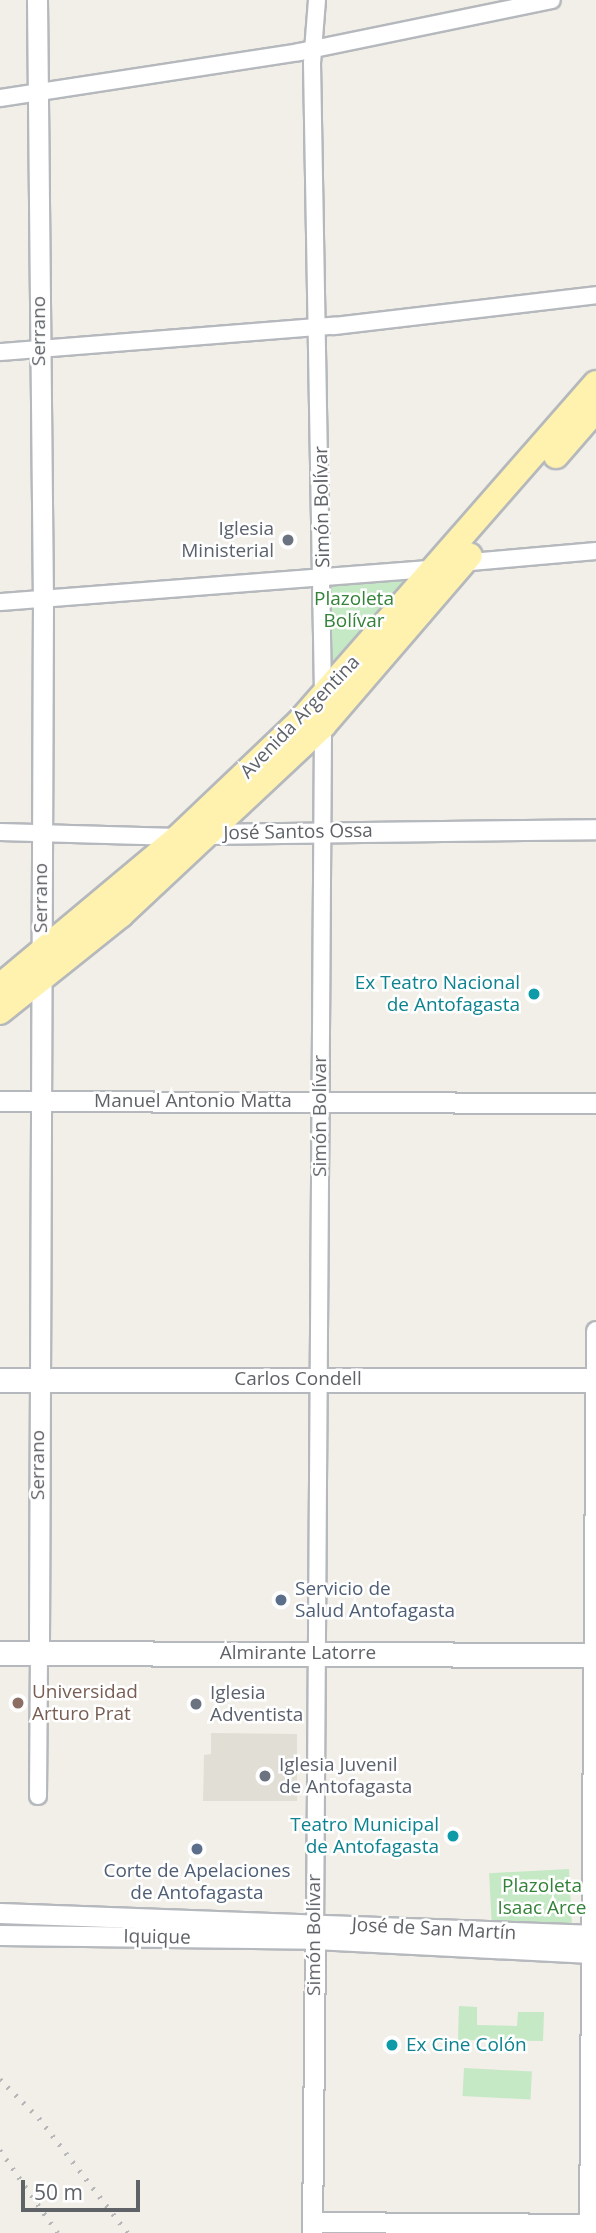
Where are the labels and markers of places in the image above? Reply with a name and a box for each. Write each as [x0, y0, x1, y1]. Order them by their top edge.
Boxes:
place label: Iglesia Ministerial [181, 518, 274, 562]
marker: Iglesia Ministerial [280, 532, 296, 548]
place label: Ex Teatro Nacional de Antofagasta [355, 972, 520, 1016]
marker: Ex Teatro Nacional de Antofagasta [526, 986, 542, 1002]
place label: Servicio de Salud Antofagasta [295, 1578, 455, 1622]
marker: Servicio de Salud Antofagasta [273, 1592, 289, 1608]
place label: Universidad Arturo Prat [32, 1681, 138, 1725]
place label: Iglesia Adventista [210, 1682, 303, 1726]
marker: Universidad Arturo Prat [10, 1695, 26, 1711]
marker: Iglesia Adventista [188, 1696, 204, 1712]
place label: Iglesia Juvenil de Antofagasta [279, 1754, 412, 1798]
marker: Iglesia Juvenil de Antofagasta [257, 1768, 273, 1784]
place label: Teatro Municipal de Antofagasta [290, 1814, 439, 1858]
marker: Teatro Municipal de Antofagasta [445, 1828, 461, 1844]
marker: Corte de Apelaciones de Antofagasta [189, 1841, 205, 1857]
place label: Corte de Apelaciones de Antofagasta [103, 1860, 291, 1904]
place label: Ex Cine Colón [406, 2034, 527, 2056]
marker: Ex Cine Colón [384, 2037, 400, 2053]

